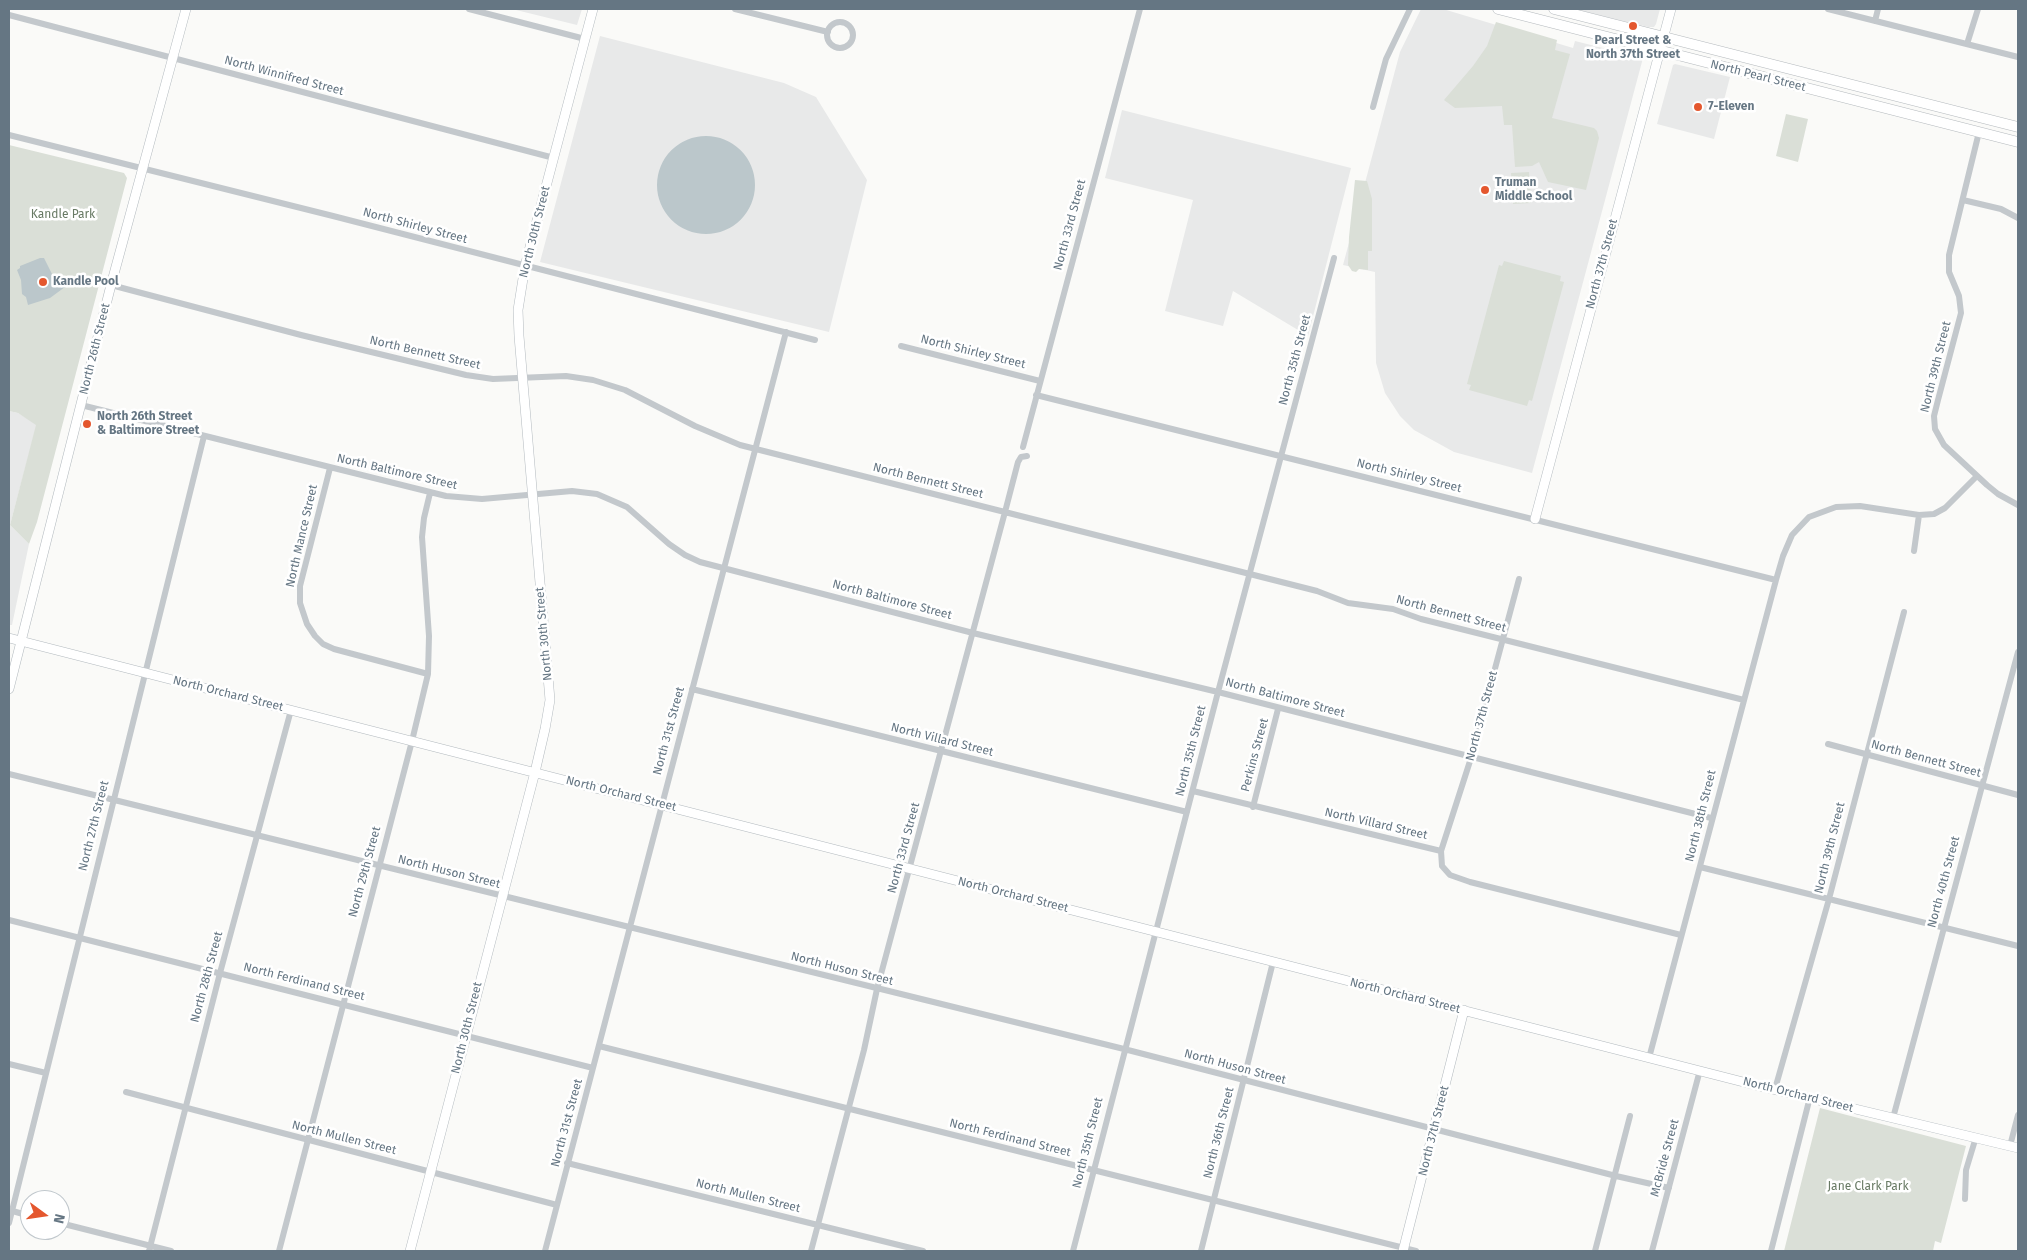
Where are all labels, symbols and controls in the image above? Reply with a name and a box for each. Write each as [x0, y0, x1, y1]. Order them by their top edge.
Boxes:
marker: Pearl Street & North 37th Street [1627, 20, 1639, 32]
place label: Pearl Street & North 37th Street [1586, 34, 1680, 62]
street label: North Winnifred Street [223, 53, 345, 99]
street label: North Pearl Street [1709, 57, 1807, 95]
place label: 7-Eleven [1708, 100, 1754, 114]
marker: 7-Eleven [1692, 101, 1704, 113]
place label: Truman Middle School [1495, 176, 1572, 204]
street label: North 33rd Street [1051, 178, 1089, 272]
marker: Truman Middle School [1479, 184, 1491, 196]
street label: North 30th Street [517, 185, 553, 279]
street label: North Shirley Street [361, 205, 469, 247]
park label: Kandle Park [31, 208, 95, 222]
street label: North 37th Street [1583, 217, 1621, 311]
place label: Kandle Pool [53, 275, 119, 289]
marker: Kandle Pool [37, 276, 49, 288]
street label: North 26th Street [77, 302, 113, 396]
street label: North 35th Street [1276, 313, 1314, 407]
street label: North 39th Street [1918, 320, 1954, 414]
street label: North Shirley Street [919, 332, 1027, 372]
street label: North Bennett Street [368, 333, 482, 373]
place label: North 26th Street & Baltimore Street [97, 410, 199, 438]
marker: North 26th Street & Baltimore Street [81, 418, 93, 430]
street label: North Baltimore Street [335, 451, 459, 493]
street label: North Shirley Street [1355, 456, 1463, 496]
street label: North Bennett Street [871, 460, 985, 502]
street label: North Mance Street [283, 483, 321, 589]
street label: North Baltimore Street [831, 577, 953, 623]
street label: North 30th Street [533, 586, 555, 682]
street label: North Bennett Street [1394, 592, 1508, 636]
street label: North 37th Street [1463, 669, 1501, 763]
street label: North Orchard Street [171, 673, 285, 715]
street label: North Baltimore Street [1224, 675, 1346, 721]
street label: North 31st Street [650, 685, 688, 777]
street label: North 35th Street [1173, 704, 1209, 798]
street label: Perkins Street [1238, 717, 1272, 793]
street label: North Villard Street [889, 720, 995, 760]
street label: North Bennett Street [1869, 737, 1983, 781]
street label: North 38th Street [1683, 769, 1719, 863]
street label: North Orchard Street [564, 773, 678, 815]
street label: North 27th Street [76, 779, 112, 873]
street label: North 33rd Street [885, 801, 923, 895]
street label: North 39th Street [1812, 801, 1848, 895]
street label: North Villard Street [1323, 805, 1429, 843]
street label: North 29th Street [346, 825, 384, 919]
street label: North 40th Street [1925, 834, 1963, 930]
street label: North Huson Street [396, 852, 502, 892]
street label: North Orchard Street [956, 874, 1070, 916]
street label: North 28th Street [188, 930, 226, 1024]
street label: North Huson Street [789, 949, 895, 989]
street label: North Ferdinand Street [242, 960, 366, 1004]
street label: North Orchard Street [1348, 975, 1462, 1017]
street label: North 30th Street [449, 981, 485, 1075]
street label: North Huson Street [1182, 1046, 1288, 1088]
street label: North Orchard Street [1741, 1074, 1855, 1116]
street label: North 31st Street [548, 1077, 586, 1169]
street label: North 37th Street [1416, 1084, 1452, 1178]
street label: North 36th Street [1201, 1086, 1237, 1180]
street label: North 35th Street [1070, 1096, 1106, 1190]
street label: North Ferdinand Street [948, 1116, 1072, 1160]
street label: North Mullen Street [290, 1118, 398, 1158]
street label: McBride Street [1648, 1118, 1682, 1198]
street label: North Mullen Street [694, 1176, 802, 1216]
park label: Jane Clark Park [1827, 1180, 1909, 1194]
north arrow [20, 1190, 70, 1240]
text: N [50, 1212, 68, 1225]

